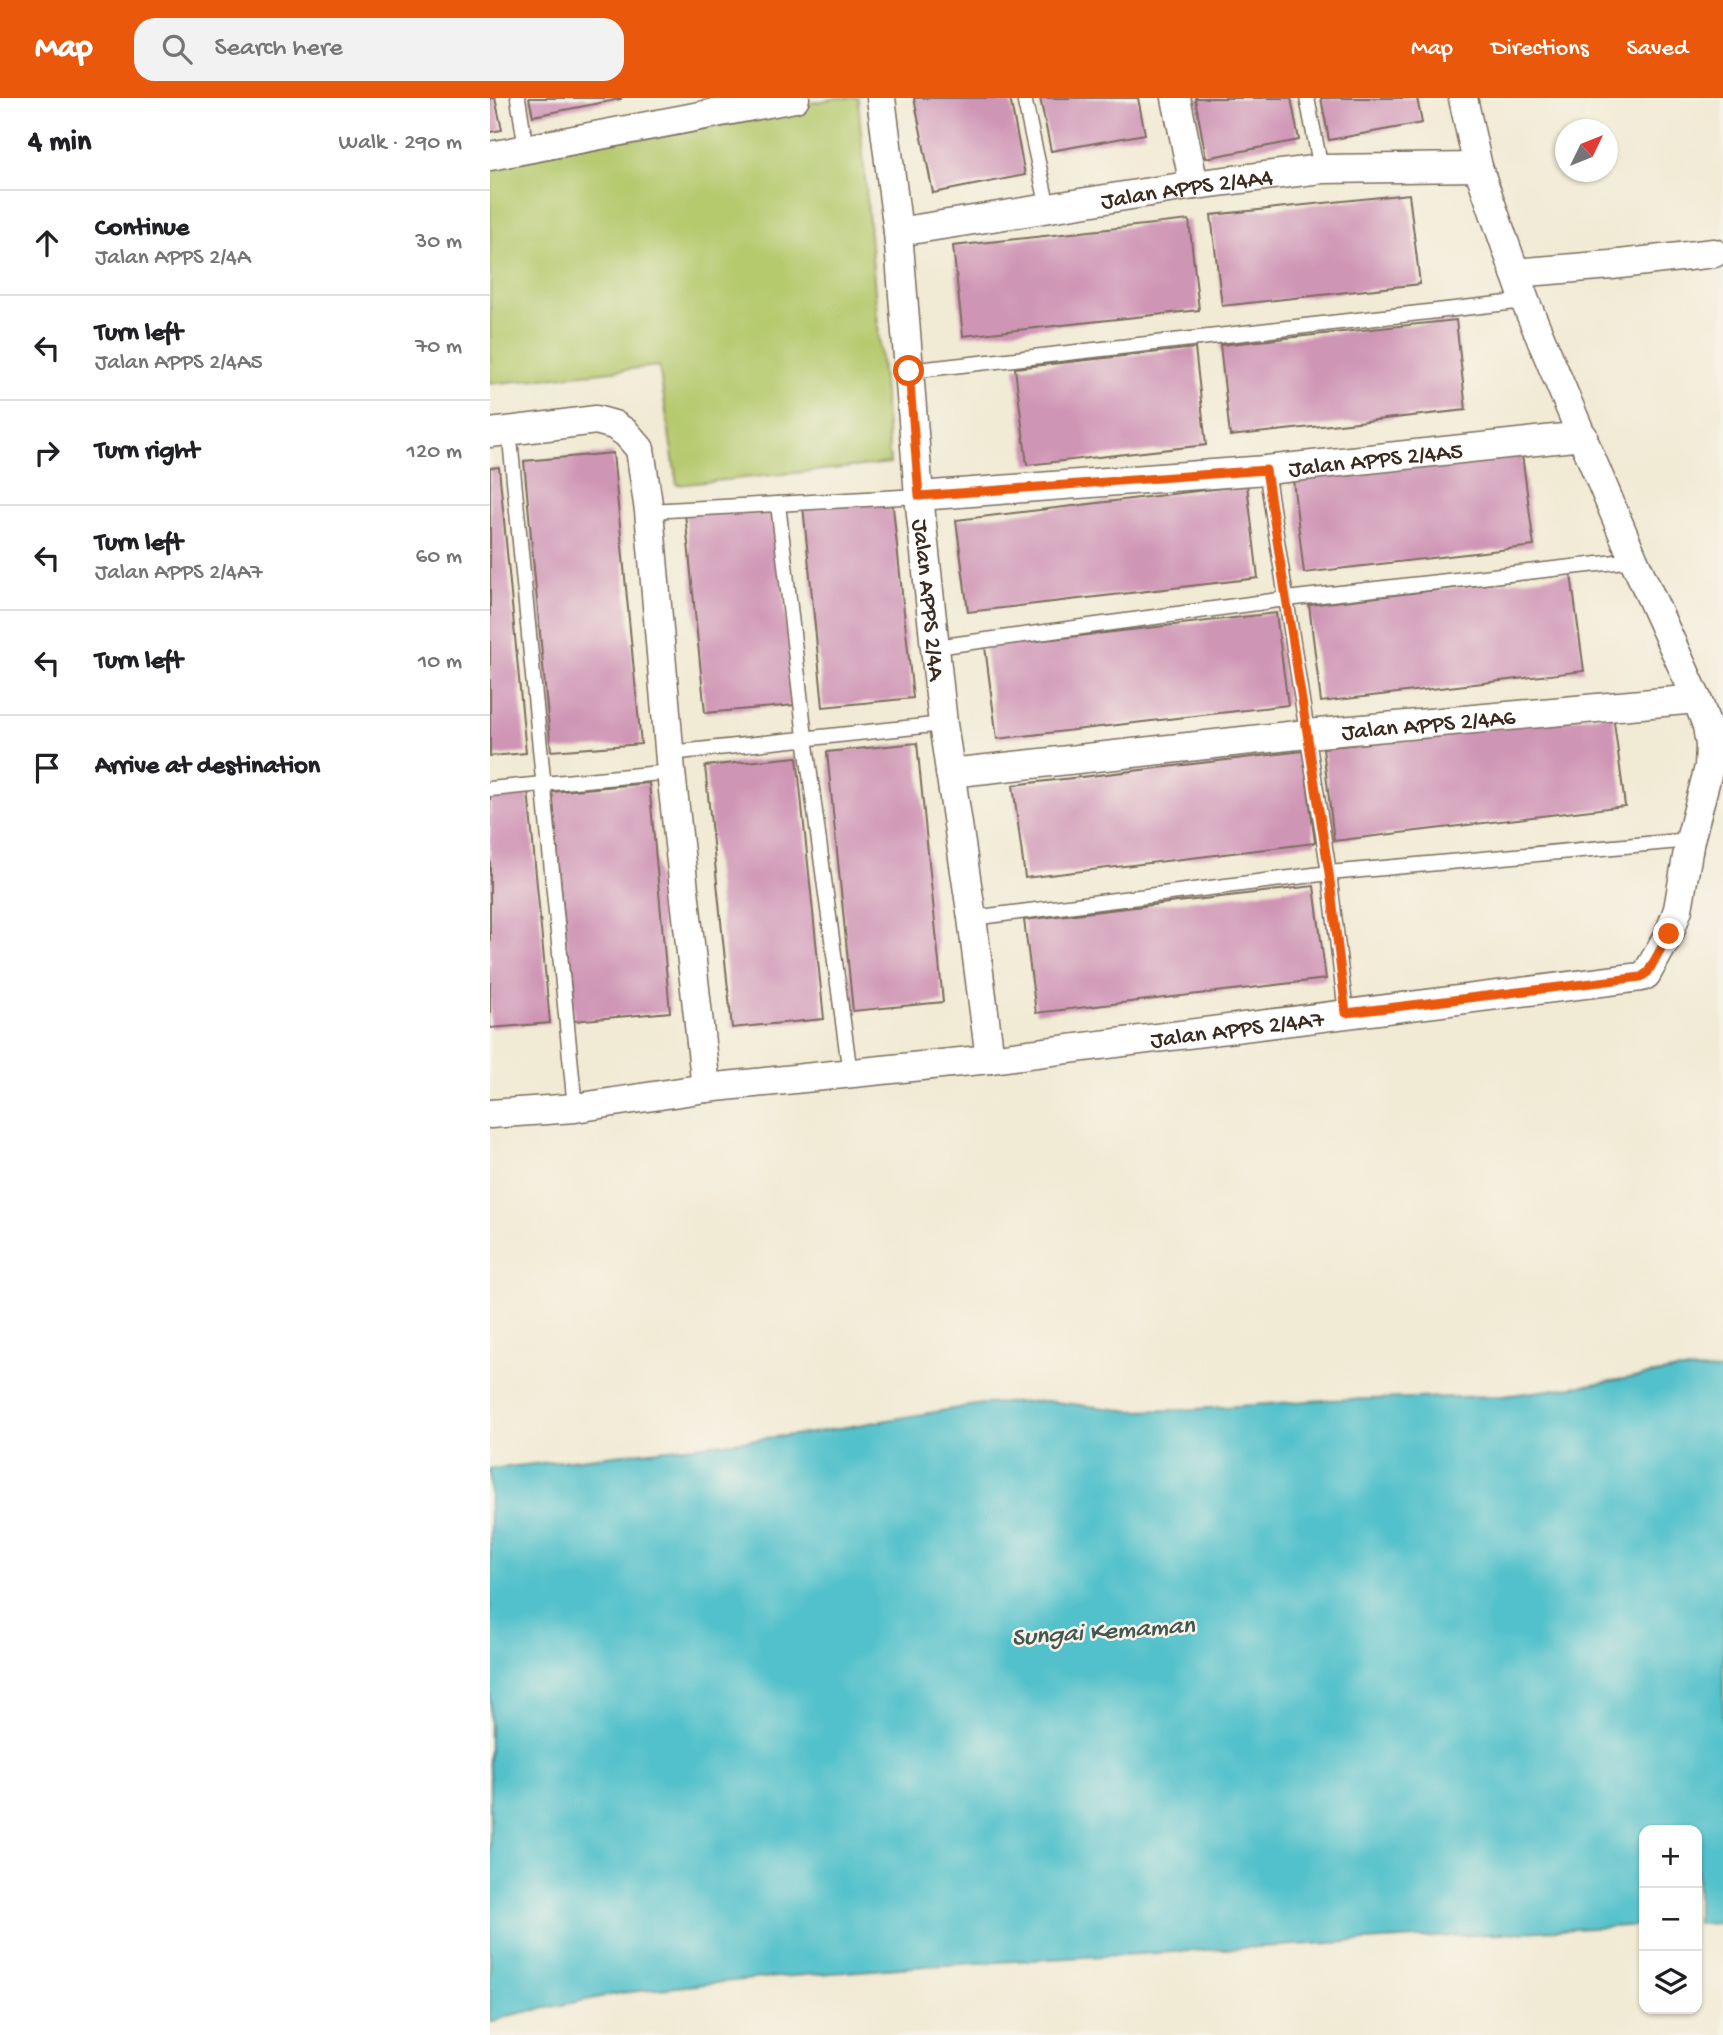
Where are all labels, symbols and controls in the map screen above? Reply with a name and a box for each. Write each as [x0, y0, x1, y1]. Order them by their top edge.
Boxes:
search box [134, 18, 624, 81]
text: Map [35, 30, 92, 68]
icon: search [158, 30, 196, 68]
text: Search here [214, 34, 343, 65]
text: Map [1411, 35, 1453, 64]
text: Directions [1491, 35, 1589, 64]
text: Saved [1627, 35, 1688, 64]
north arrow [1555, 119, 1618, 182]
text: 4 min [28, 126, 91, 161]
text: Walk · 290 m [339, 130, 462, 157]
street label: Jalan APPS 2/4A4 [1099, 164, 1275, 218]
text: Continue [95, 214, 189, 245]
icon: ahead [28, 224, 66, 262]
text: 30 m [415, 229, 462, 256]
text: Jalan APPS 2/4A [95, 245, 250, 272]
text: Turn left [95, 319, 183, 350]
icon: left [28, 329, 66, 367]
text: 70 m [415, 334, 462, 361]
text: Jalan APPS 2/4A5 [95, 350, 263, 377]
route start [893, 355, 924, 386]
icon: right [28, 434, 66, 472]
text: Turn right [95, 437, 199, 468]
street label: Jalan APPS 2/4A5 [1287, 438, 1464, 485]
text: 120 m [407, 439, 462, 466]
street label: Jalan APPS 2/4A [904, 518, 950, 684]
text: Turn left [95, 529, 183, 560]
icon: left [28, 539, 66, 577]
text: 60 m [416, 544, 462, 571]
text: Jalan APPS 2/4A7 [95, 560, 262, 587]
icon: left [28, 644, 66, 682]
text: Turn left [95, 647, 183, 678]
text: 10 m [418, 649, 462, 676]
street label: Jalan APPS 2/4A6 [1341, 704, 1518, 749]
icon: arrive [28, 749, 66, 787]
text: Arrive at destination [95, 752, 320, 783]
route end [1653, 918, 1684, 949]
street label: Jalan APPS 2/4A7 [1149, 1006, 1326, 1057]
water label: Sungai Kemaman [1011, 1612, 1197, 1655]
map controls [1639, 1825, 1702, 2014]
button: + [1639, 1825, 1702, 1888]
button: − [1639, 1888, 1702, 1951]
button: layers [1639, 1951, 1702, 2014]

